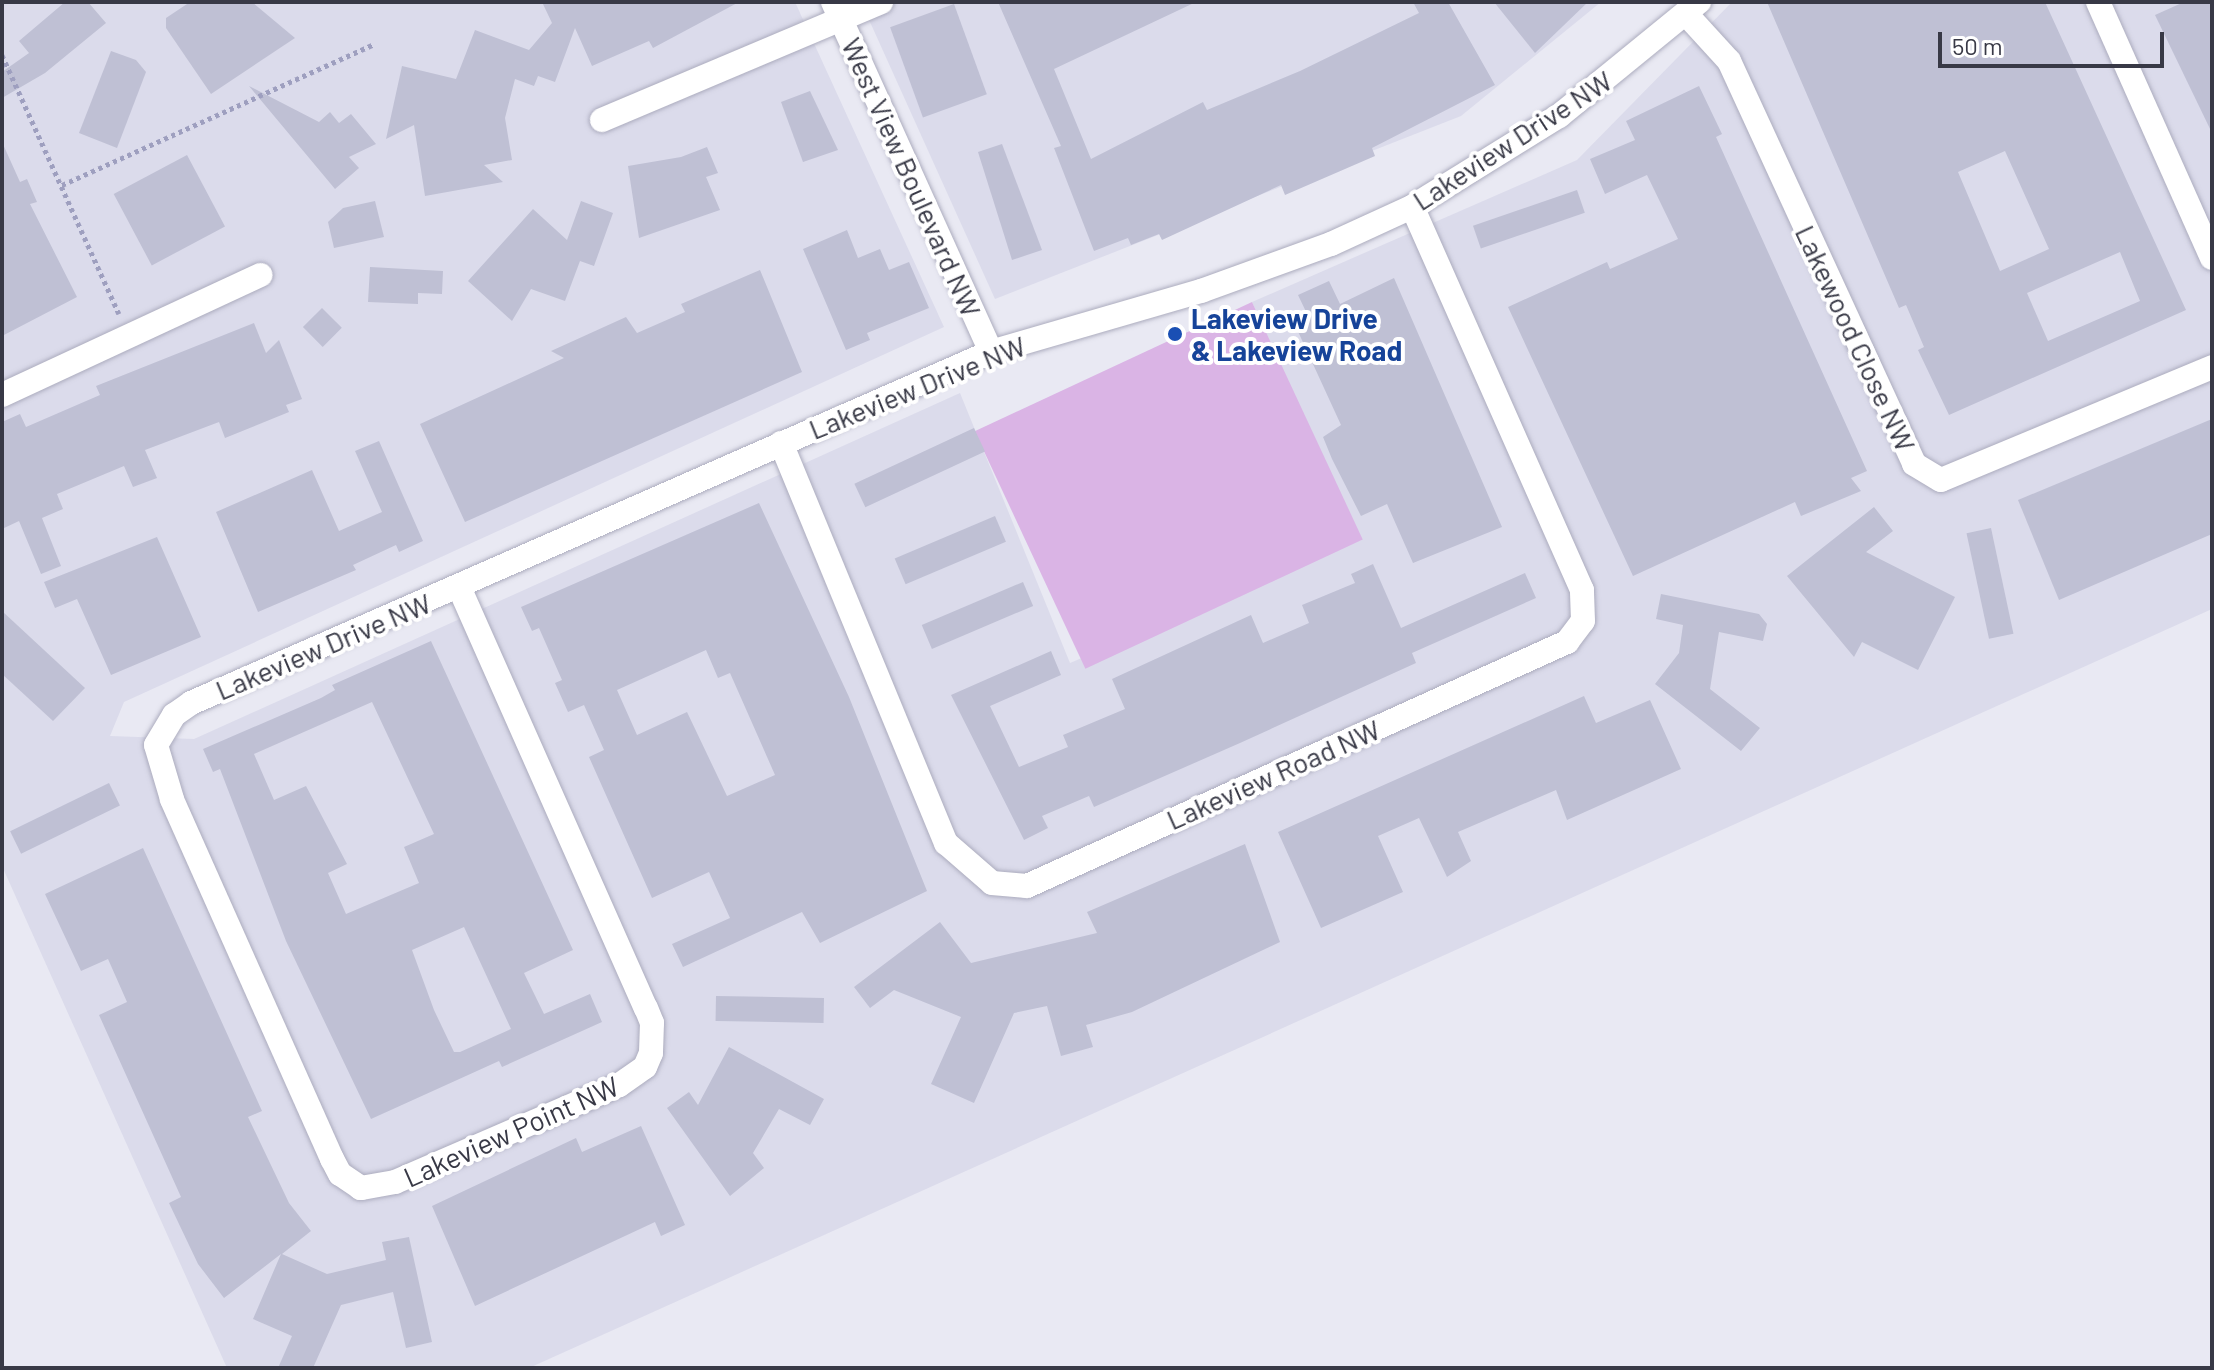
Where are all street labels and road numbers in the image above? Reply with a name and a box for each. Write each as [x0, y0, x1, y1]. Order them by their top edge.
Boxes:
street label: West View Boulevard NW [835, 32, 989, 322]
street label: Lakeview Drive NW [1406, 63, 1618, 217]
street label: Lakewood Close NW [1789, 220, 1923, 456]
street label: Lakeview Drive NW [804, 328, 1030, 446]
street label: Lakeview Drive NW [210, 585, 436, 707]
street label: Lakeview Road NW [1161, 712, 1385, 836]
street label: Lakeview Point NW [398, 1068, 624, 1194]

